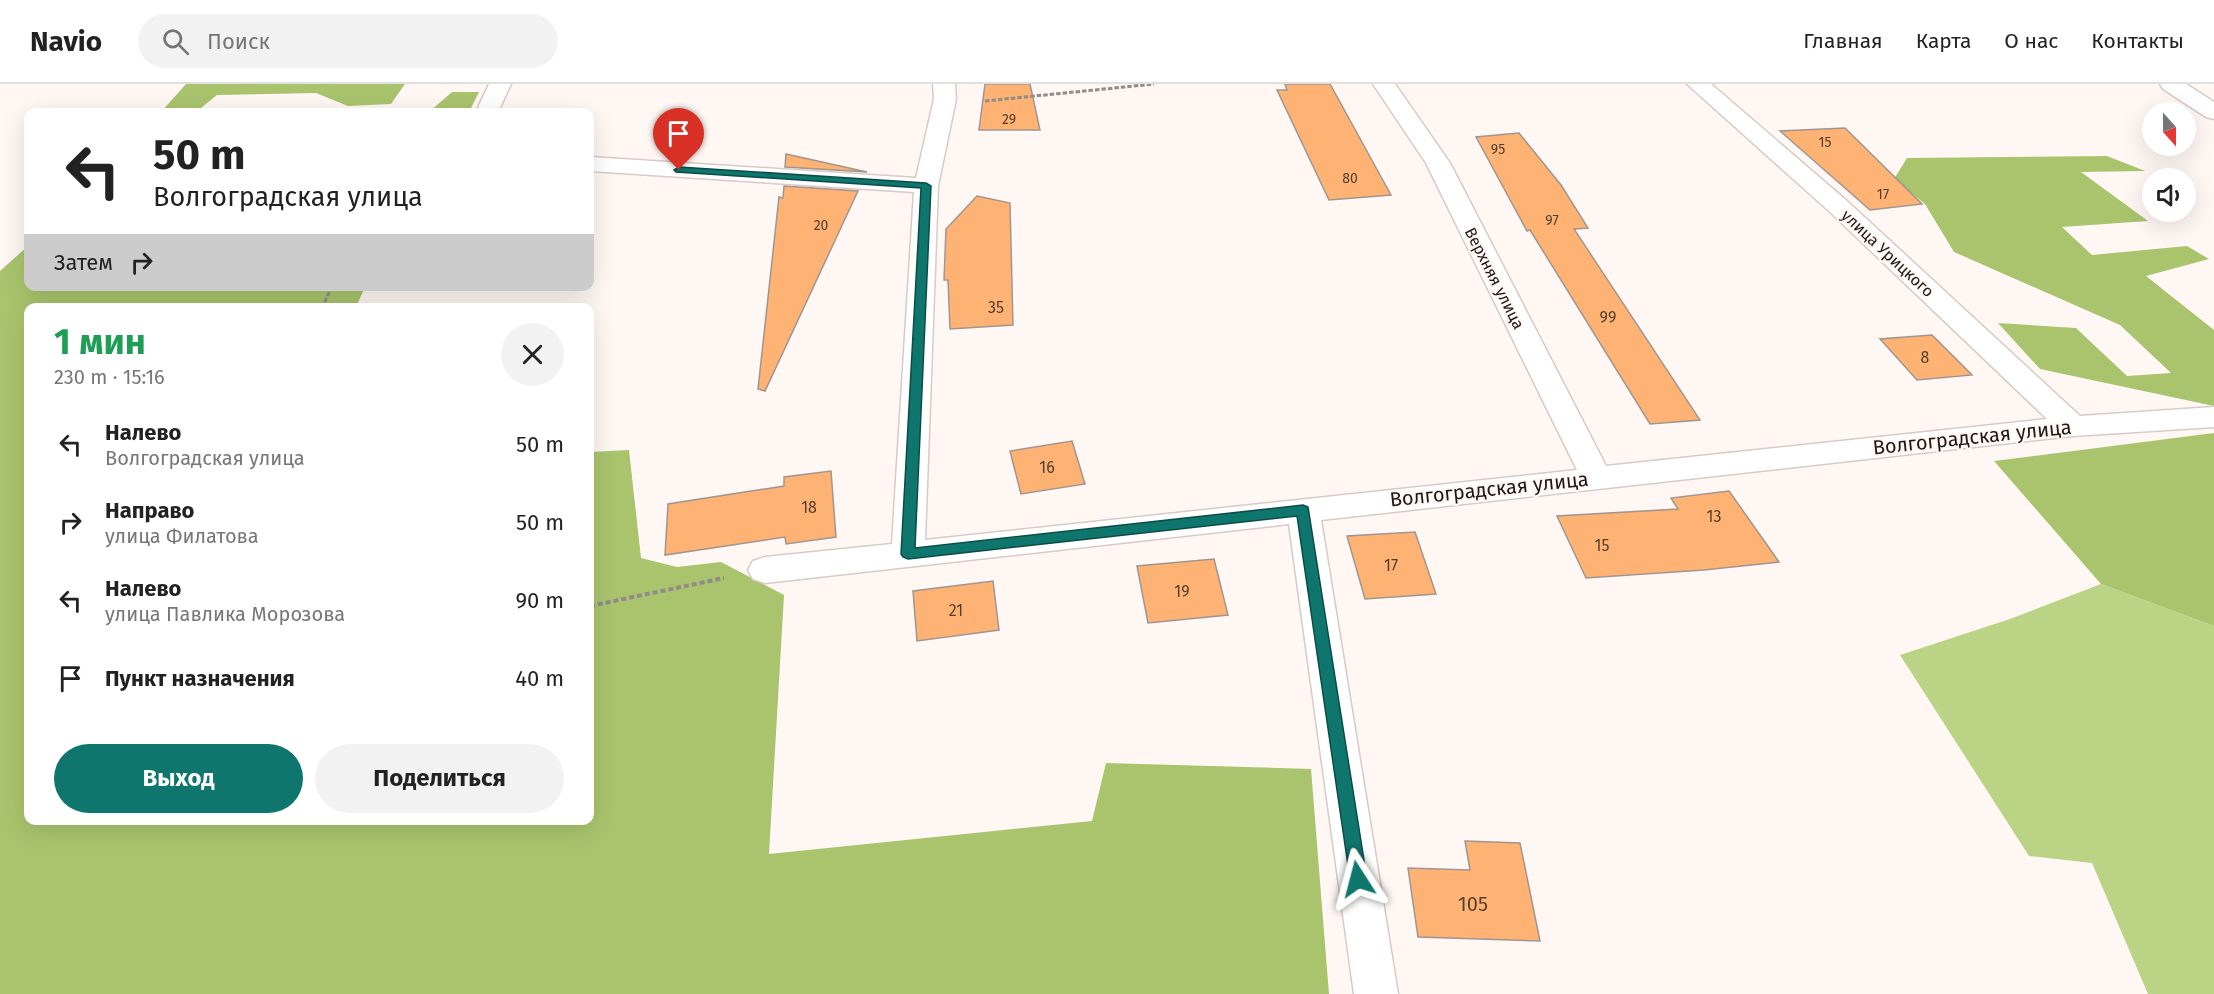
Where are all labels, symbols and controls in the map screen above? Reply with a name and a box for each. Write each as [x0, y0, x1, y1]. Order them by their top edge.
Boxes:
search box [138, 14, 558, 68]
text: Navio [30, 25, 102, 58]
icon: search [159, 25, 192, 58]
text: Поиск [207, 28, 270, 55]
text: Главная [1803, 28, 1883, 54]
text: Карта [1916, 28, 1971, 54]
text: О нас [2004, 28, 2058, 54]
text: Контакты [2091, 28, 2184, 54]
north arrow [2142, 102, 2196, 156]
map controls [2142, 102, 2196, 222]
pin [653, 108, 704, 170]
house number: 29 [1002, 111, 1016, 128]
icon: arrive [662, 117, 695, 150]
text: 50 m [153, 130, 246, 180]
icon: left [54, 132, 132, 210]
house number: 15 [1818, 134, 1832, 151]
house number: 95 [1491, 141, 1505, 158]
button: sound [2142, 168, 2196, 222]
house number: 80 [1342, 170, 1358, 187]
text: Волгоградская улица [153, 181, 423, 213]
house number: 17 [1877, 186, 1889, 203]
street label: улица Урицкого [1838, 206, 1938, 301]
house number: 97 [1545, 212, 1559, 229]
house number: 20 [814, 217, 829, 234]
street label: Верхняя улица [1461, 224, 1528, 332]
icon: right [125, 246, 158, 279]
text: Затем [54, 249, 113, 276]
house number: 35 [988, 298, 1004, 317]
house number: 99 [1600, 308, 1616, 327]
text: 1 мин [54, 320, 146, 364]
button: close [501, 323, 564, 386]
house number: 8 [1921, 348, 1930, 367]
text: 230 m · 15:16 [54, 365, 165, 389]
street label: Волгоградская улица [1871, 415, 2073, 459]
text: Налево [105, 419, 181, 446]
icon: left [54, 428, 87, 461]
text: 50 m [516, 431, 564, 458]
text: Волгоградская улица [105, 446, 305, 470]
house number: 16 [1039, 458, 1055, 477]
street label: Волгоградская улица [1388, 467, 1590, 511]
text: Направо [105, 497, 194, 524]
house number: 18 [801, 498, 817, 517]
icon: right [54, 506, 87, 539]
house number: 13 [1707, 507, 1721, 526]
text: 50 m [516, 509, 564, 536]
text: улица Филатова [105, 524, 259, 548]
house number: 15 [1595, 536, 1609, 555]
house number: 17 [1384, 556, 1398, 575]
text: Налево [105, 575, 181, 602]
house number: 19 [1174, 582, 1190, 601]
icon: left [54, 584, 87, 617]
text: 90 m [515, 587, 564, 614]
house number: 21 [949, 601, 963, 620]
text: улица Павлика Морозова [105, 602, 345, 626]
icon: arrive [54, 662, 87, 695]
text: Пункт назначения [105, 665, 295, 692]
text: 40 m [515, 665, 564, 692]
button: Выход [54, 744, 303, 813]
button: Поделиться [315, 744, 564, 813]
position arrow [1326, 847, 1390, 911]
house number: 105 [1458, 892, 1488, 916]

